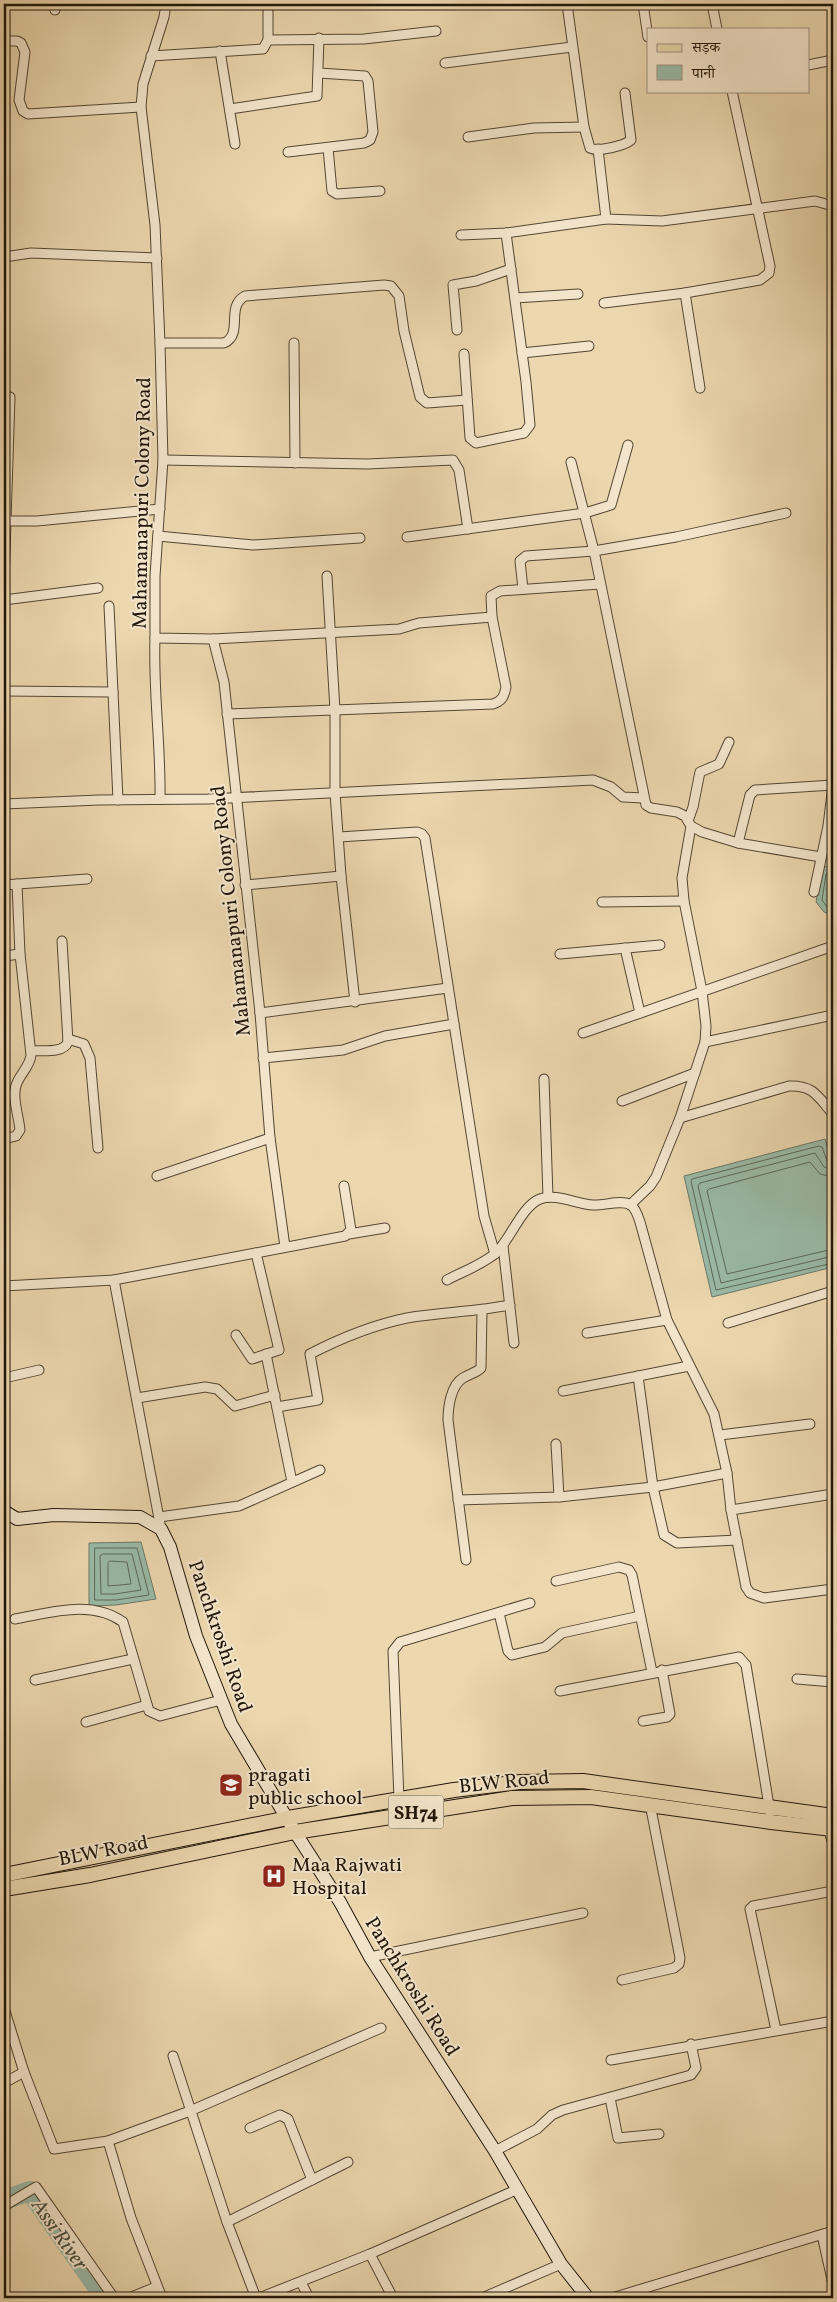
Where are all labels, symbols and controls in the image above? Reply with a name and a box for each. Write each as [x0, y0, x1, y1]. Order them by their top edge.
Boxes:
legend [647, 28, 810, 92]
text: सड़क [691, 38, 721, 59]
text: पानी [691, 64, 716, 85]
street label: Mahamanapuri Colony Road [127, 377, 159, 629]
street label: Mahamanapuri Colony Road [205, 784, 259, 1037]
street label: Panchkroshi Road [180, 1557, 258, 1717]
place label: pragati public school [248, 1762, 362, 1813]
street label: BLW Road [457, 1764, 551, 1802]
school or university icon: pragati public school [218, 1772, 244, 1798]
road number: SH74 [388, 1795, 444, 1828]
street label: BLW Road [56, 1830, 151, 1874]
place label: Maa Rajwati Hospital [292, 1852, 402, 1903]
hospital icon: Maa Rajwati Hospital [261, 1863, 287, 1889]
street label: Panchkroshi Road [357, 1912, 465, 2062]
water label: Assi River [23, 2192, 94, 2277]

